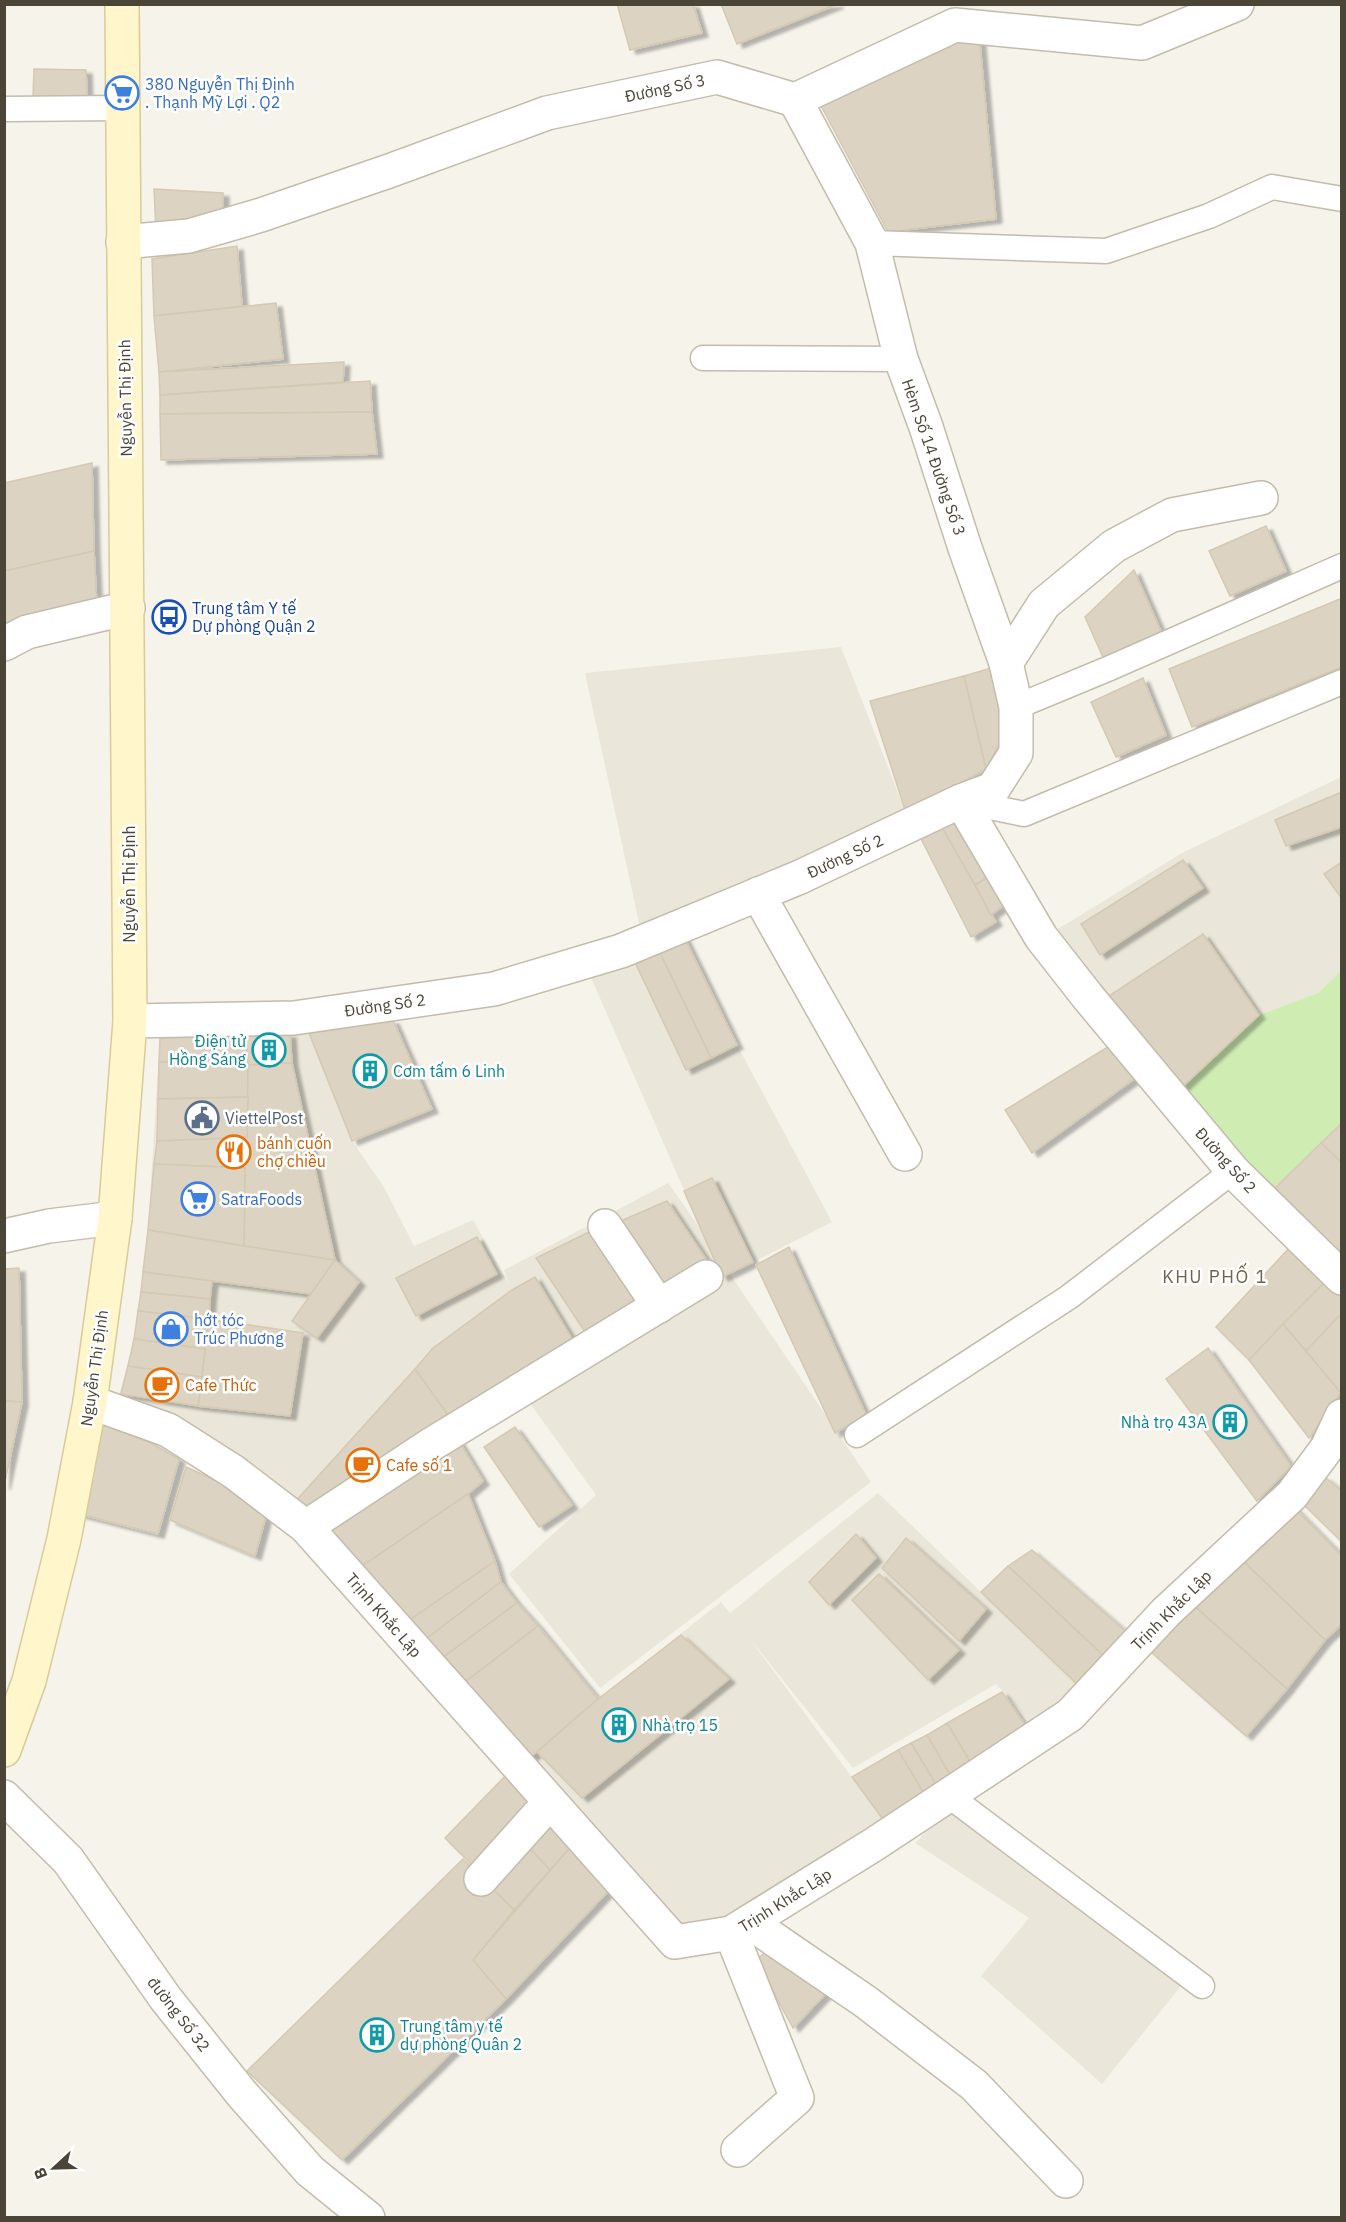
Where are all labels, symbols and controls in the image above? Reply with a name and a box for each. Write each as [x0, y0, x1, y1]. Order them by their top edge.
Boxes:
street label: Đường Số 3 [623, 70, 707, 106]
place label: 380 Nguyễn Thị Định . Thạnh Mỹ Lợi . Q2 [145, 74, 295, 112]
supermarket icon: 380 Nguyễn Thị Định . Thạnh Mỹ Lợi . Q2 [104, 75, 140, 111]
street label: Nguyễn Thị Định [114, 339, 136, 457]
street label: Hèm Số 14 Đường Số 3 [898, 376, 970, 538]
place label: Trung tâm Y tế Dự phòng Quận 2 [192, 598, 316, 636]
bus stop icon: Trung tâm Y tế Dự phòng Quận 2 [151, 599, 187, 635]
street label: Nguyễn Thị Định [119, 825, 139, 943]
street label: Đường Số 2 [804, 830, 886, 882]
street label: Đường Số 2 [343, 989, 427, 1021]
place label: Điện tử Hồng Sáng [169, 1031, 247, 1069]
building icon: Điện tử Hồng Sáng [251, 1032, 287, 1068]
building icon: Cơm tấm 6 Linh [352, 1053, 388, 1089]
place label: Cơm tấm 6 Linh [393, 1061, 505, 1081]
public building icon: ViettelPost [184, 1100, 220, 1136]
place label: ViettelPost [225, 1108, 303, 1128]
street label: Đường Số 2 [1191, 1123, 1261, 1197]
place label: bánh cuốn chợ chiều [257, 1133, 332, 1171]
restaurant icon: bánh cuốn chợ chiều [216, 1134, 252, 1170]
supermarket icon: SatraFoods [180, 1181, 216, 1217]
place label: SatraFoods [221, 1189, 302, 1209]
district label: KHU PHỐ 1 [1162, 1262, 1268, 1288]
street label: Nguyễn Thị Định [76, 1309, 112, 1427]
place label: hớt tóc Trúc Phương [194, 1310, 284, 1348]
shop icon: hớt tóc Trúc Phương [153, 1311, 189, 1347]
cafe icon: Cafe Thức [144, 1367, 180, 1403]
place label: Cafe Thức [185, 1375, 257, 1395]
building icon: Nhà trọ 43A [1212, 1404, 1248, 1440]
place label: Nhà trọ 43A [1121, 1412, 1207, 1432]
cafe icon: Cafe số 1 [345, 1447, 381, 1483]
place label: Cafe số 1 [386, 1455, 452, 1475]
street label: Trịnh Khắc Lập [1127, 1566, 1215, 1654]
street label: Trịnh Khắc Lập [342, 1569, 426, 1661]
building icon: Nhà trọ 15 [601, 1707, 637, 1743]
place label: Nhà trọ 15 [642, 1715, 718, 1735]
street label: Trịnh Khắc Lập [735, 1864, 835, 1936]
street label: đường Số 32 [143, 1972, 215, 2056]
place label: Trung tâm y tế dự phòng Quân 2 [400, 2016, 522, 2054]
building icon: Trung tâm y tế dự phòng Quân 2 [359, 2017, 395, 2053]
north arrow [24, 2138, 84, 2198]
text: B [29, 2165, 51, 2182]

